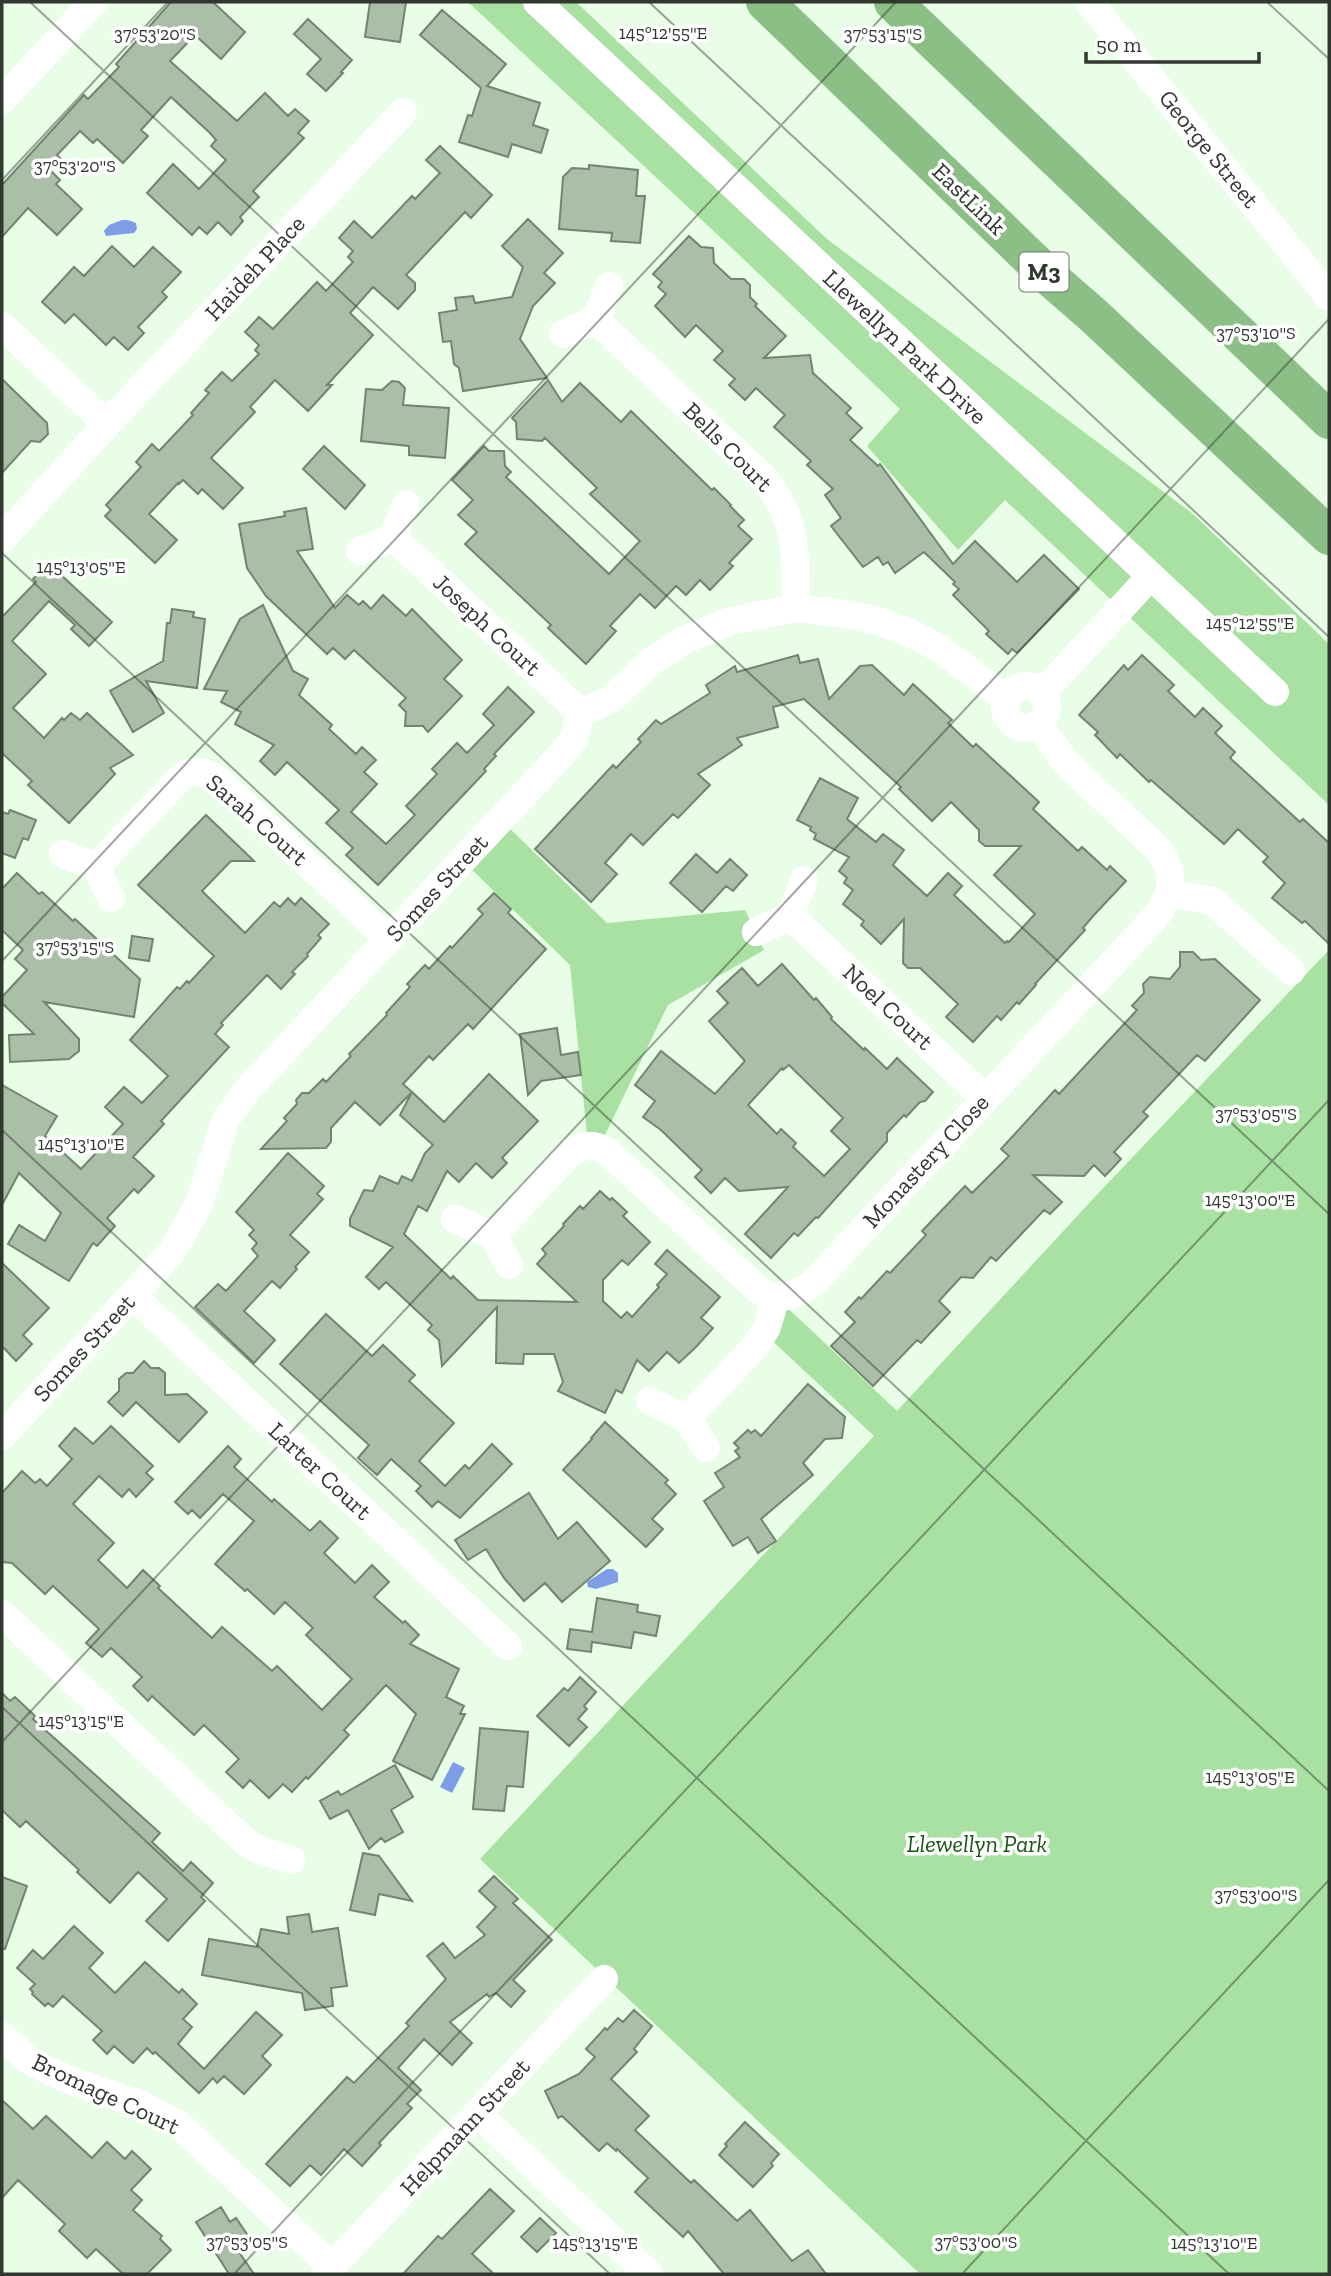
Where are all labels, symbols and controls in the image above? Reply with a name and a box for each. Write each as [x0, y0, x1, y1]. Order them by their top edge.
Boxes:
scale bar [1086, 21, 1259, 65]
text: 145°12'55"E [619, 22, 707, 44]
text: 37°53'20"S [114, 23, 196, 45]
text: 37°53'15"S [844, 23, 922, 45]
text: 50 m [1096, 32, 1142, 57]
street label: George Street [1153, 84, 1266, 214]
text: 37°53'20"S [34, 155, 116, 177]
street label: EastLink [926, 157, 1013, 241]
street label: Haideh Place [199, 209, 311, 326]
road number: M3 [1020, 252, 1068, 292]
street label: Llewellyn Park Drive [817, 263, 993, 430]
text: 37°53'10"S [1216, 322, 1296, 344]
street label: Bells Court [678, 396, 779, 498]
text: 145°13'05"E [37, 556, 126, 578]
street label: Joseph Court [428, 567, 547, 682]
text: 145°12'55"E [1206, 612, 1294, 634]
street label: Sarah Court [201, 768, 314, 872]
street label: Somes Street [380, 828, 494, 947]
text: 37°53'15"S [36, 936, 114, 958]
street label: Noel Court [837, 958, 940, 1056]
street label: Monastery Close [856, 1088, 995, 1234]
text: 37°53'05"S [1215, 1103, 1297, 1125]
text: 145°13'10"E [38, 1133, 124, 1155]
text: 145°13'00"E [1205, 1189, 1295, 1211]
street label: Somes Street [27, 1288, 141, 1407]
street label: Larter Court [263, 1416, 378, 1526]
text: 145°13'15"E [38, 1710, 124, 1732]
text: 145°13'05"E [1206, 1766, 1295, 1788]
park label: Llewellyn Park [907, 1829, 1048, 1858]
text: 37°53'00"S [1215, 1884, 1297, 1906]
street label: Bromage Court [28, 2047, 185, 2140]
street label: Helpmann Street [394, 2052, 536, 2201]
text: 37°53'05"S [206, 2231, 288, 2253]
text: 37°53'00"S [935, 2231, 1017, 2253]
text: 145°13'15"E [552, 2232, 638, 2254]
text: 145°13'10"E [1171, 2232, 1257, 2254]

